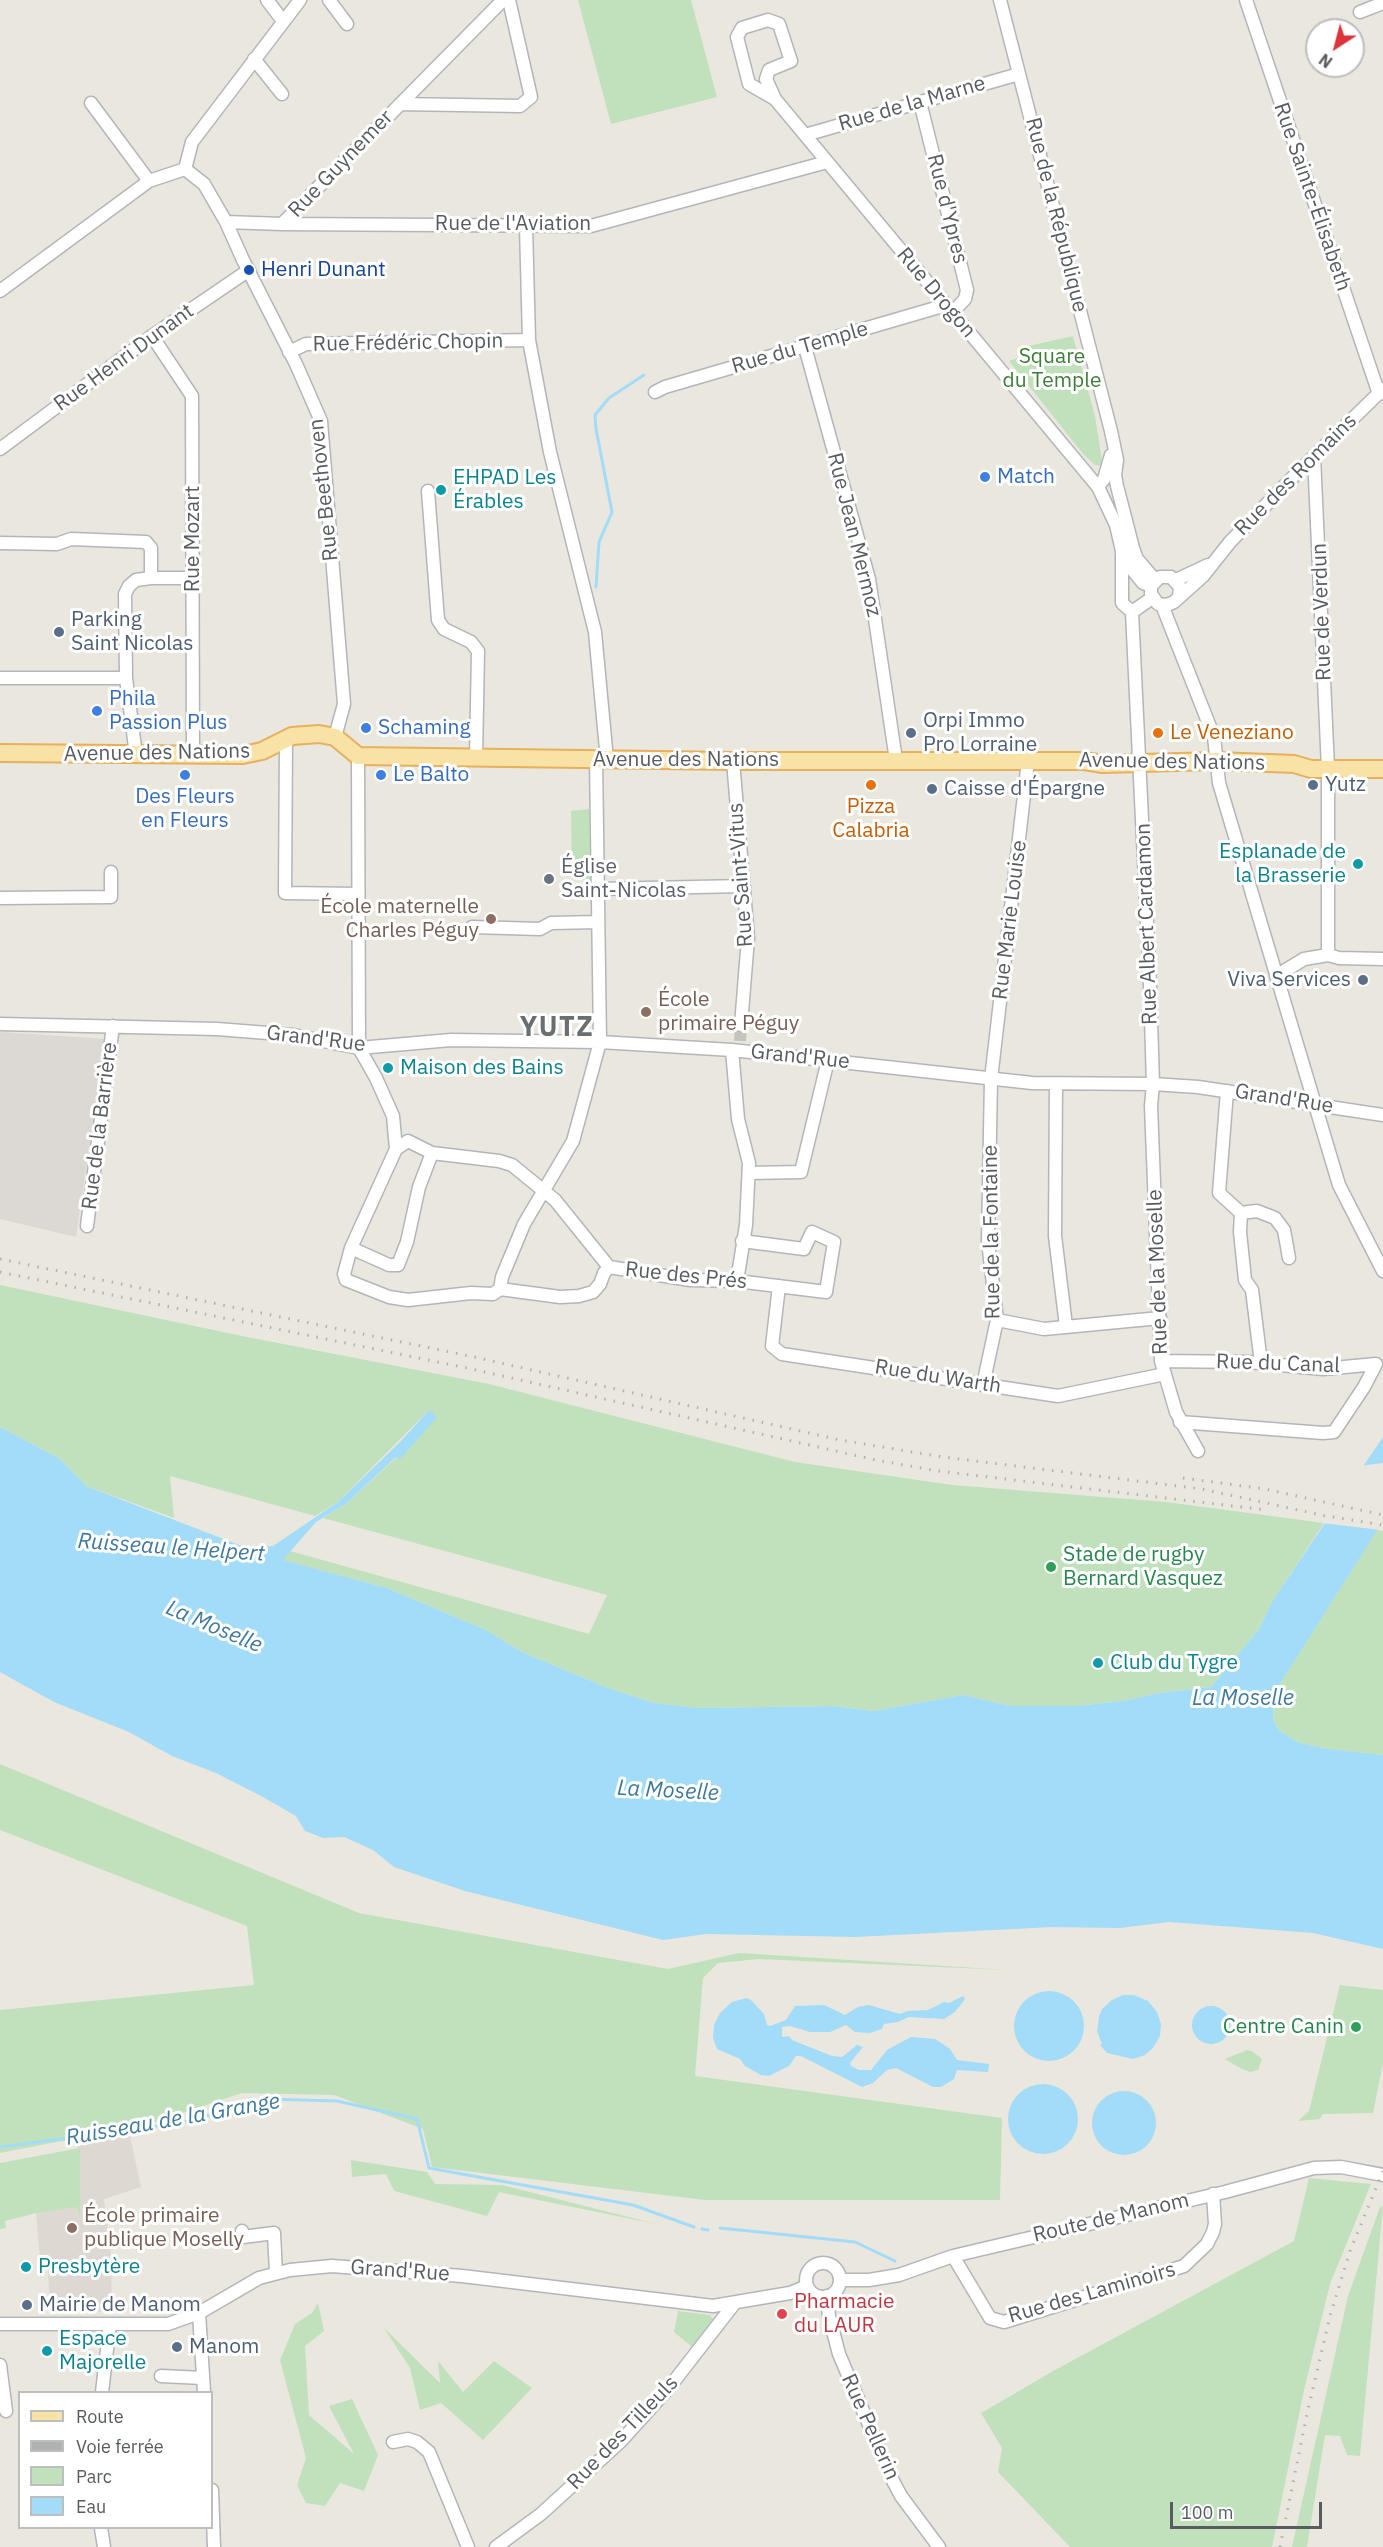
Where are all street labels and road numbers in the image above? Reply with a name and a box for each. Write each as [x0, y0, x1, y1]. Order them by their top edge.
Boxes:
street label: Rue de la Marne [836, 71, 988, 137]
street label: Rue Sainte-Élisabeth [1268, 100, 1356, 294]
street label: Rue Guynemer [283, 105, 399, 223]
street label: Rue de la République [1020, 115, 1092, 315]
street label: Rue d'Ypres [921, 151, 973, 267]
street label: Rue de l'Aviation [435, 211, 591, 237]
street label: Rue Drogon [891, 243, 981, 343]
street label: Rue Henri Dunant [49, 299, 199, 417]
street label: Rue du Temple [729, 316, 871, 380]
street label: Rue Frédéric Chopin [313, 329, 503, 357]
street label: Rue des Romains [1230, 409, 1362, 541]
street label: Rue Beethoven [304, 418, 344, 562]
street label: Rue Jean Mermoz [821, 450, 887, 620]
street label: Rue Mozart [180, 486, 206, 592]
street label: Rue de Verdun [1307, 543, 1337, 681]
street label: Avenue des Nations [64, 739, 250, 767]
street label: Avenue des Nations [593, 747, 779, 773]
street label: Avenue des Nations [1079, 748, 1265, 776]
street label: Rue Saint-Vitus [723, 802, 759, 948]
street label: Rue Albert Cardamon [1131, 823, 1163, 1025]
street label: Rue Marie Louise [988, 839, 1032, 1001]
street label: Grand'Rue [265, 1020, 367, 1058]
street label: Grand'Rue [749, 1039, 851, 1075]
street label: Rue de la Barrière [77, 1041, 123, 1211]
street label: Grand'Rue [1233, 1079, 1335, 1119]
street label: Rue de la Fontaine [978, 1144, 1006, 1320]
street label: Rue de la Moselle [1143, 1189, 1173, 1355]
street label: Rue des Prés [624, 1257, 748, 1295]
street label: Rue du Canal [1216, 1349, 1340, 1379]
street label: Rue du Warth [873, 1355, 1003, 1399]
street label: Route de Manom [1030, 2188, 1192, 2248]
street label: Grand'Rue [349, 2255, 451, 2287]
street label: Rue des Laminoirs [1005, 2257, 1179, 2329]
street label: Rue Pellerin [835, 2370, 905, 2484]
street label: Rue des Tilleuls [562, 2371, 684, 2495]

